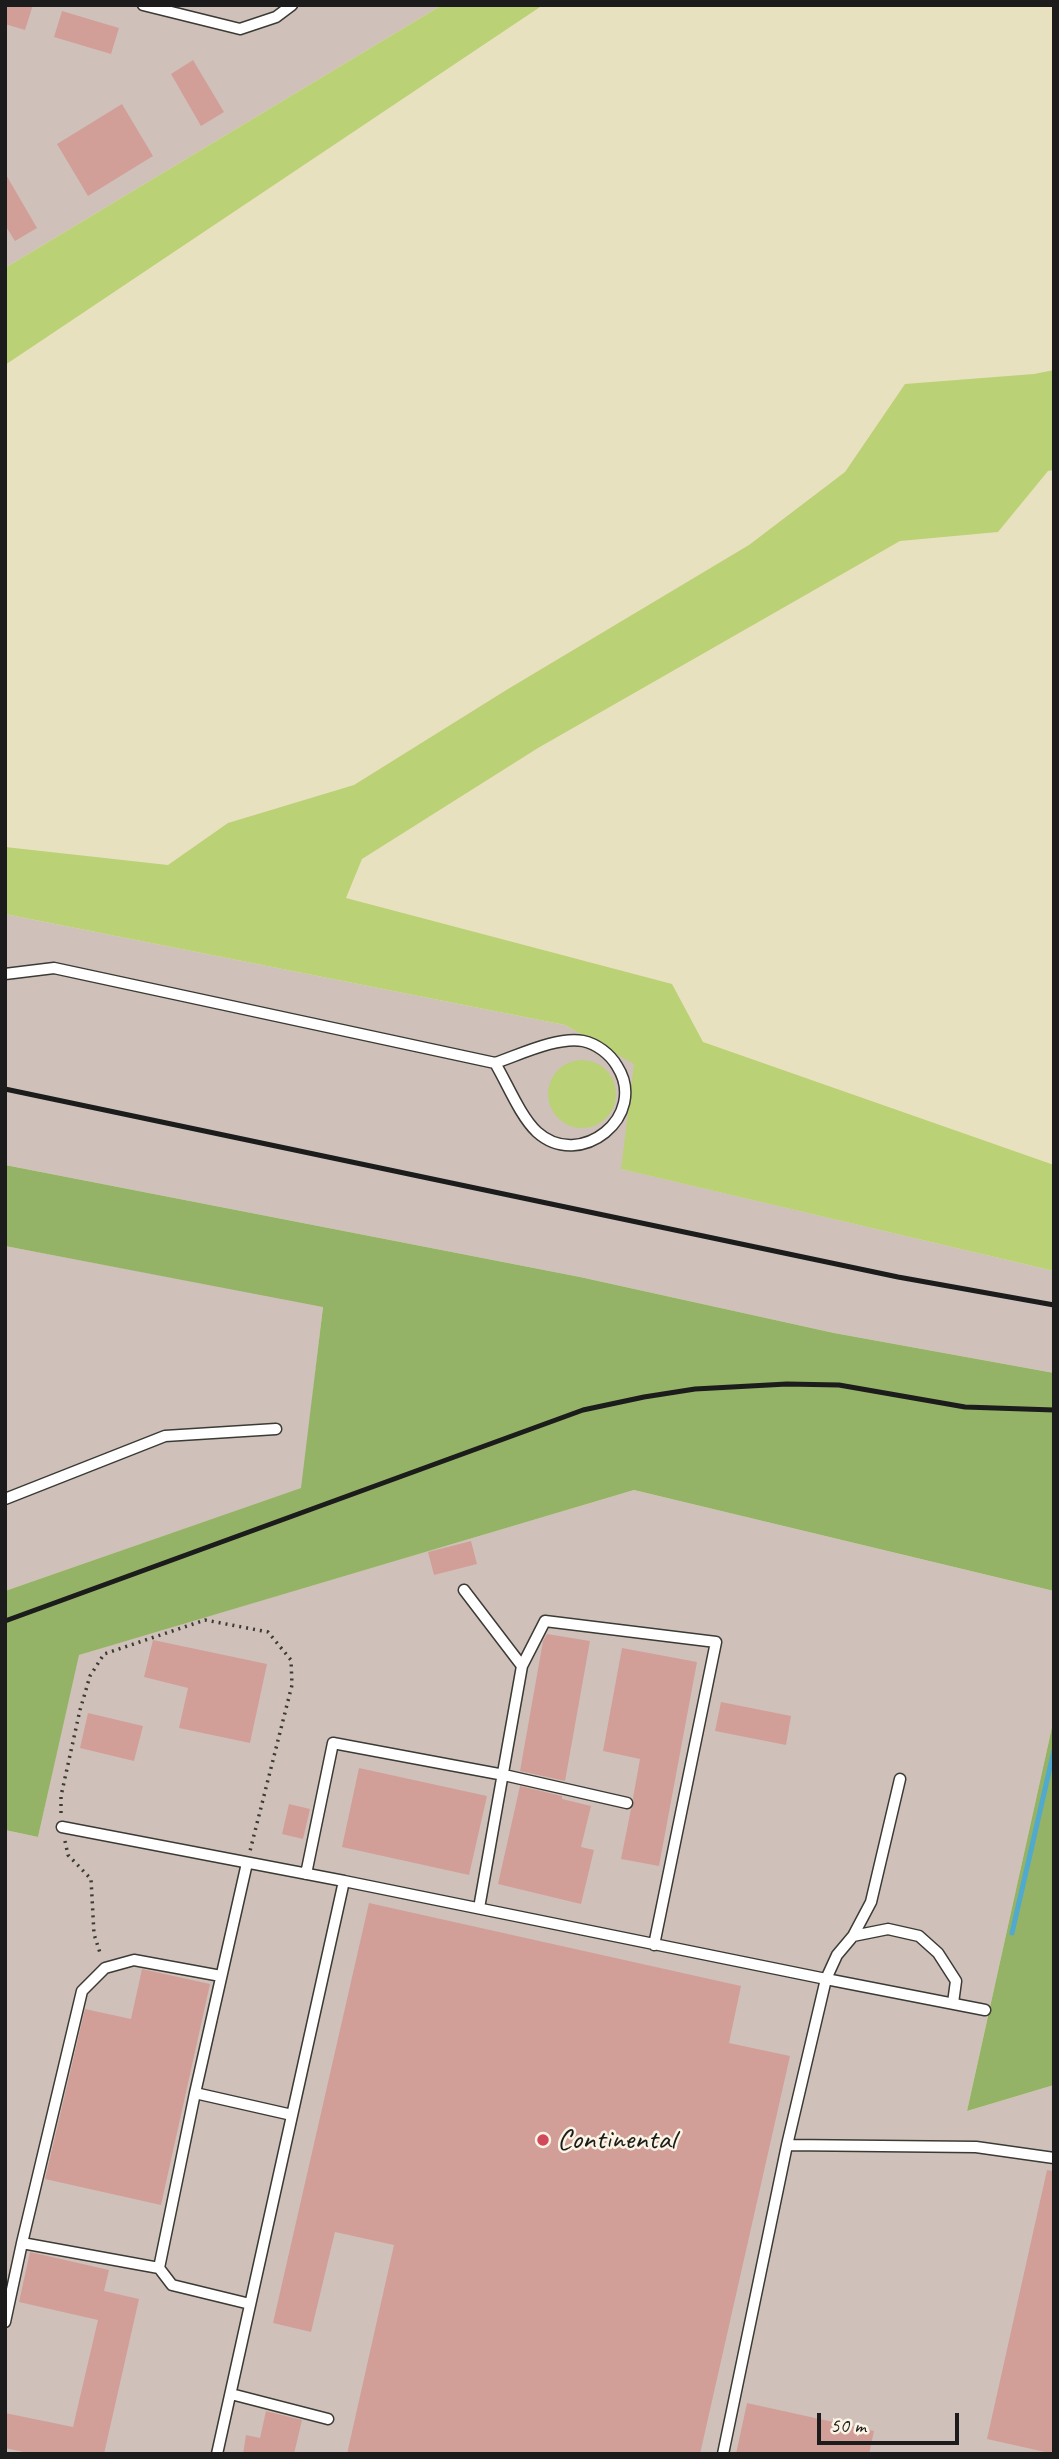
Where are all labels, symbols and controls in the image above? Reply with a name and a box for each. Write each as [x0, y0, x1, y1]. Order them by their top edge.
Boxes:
place label: Continental [557, 2122, 676, 2158]
marker: Continental [535, 2132, 551, 2148]
scale bar [821, 2400, 963, 2444]
text: 50 m [830, 2412, 866, 2438]

